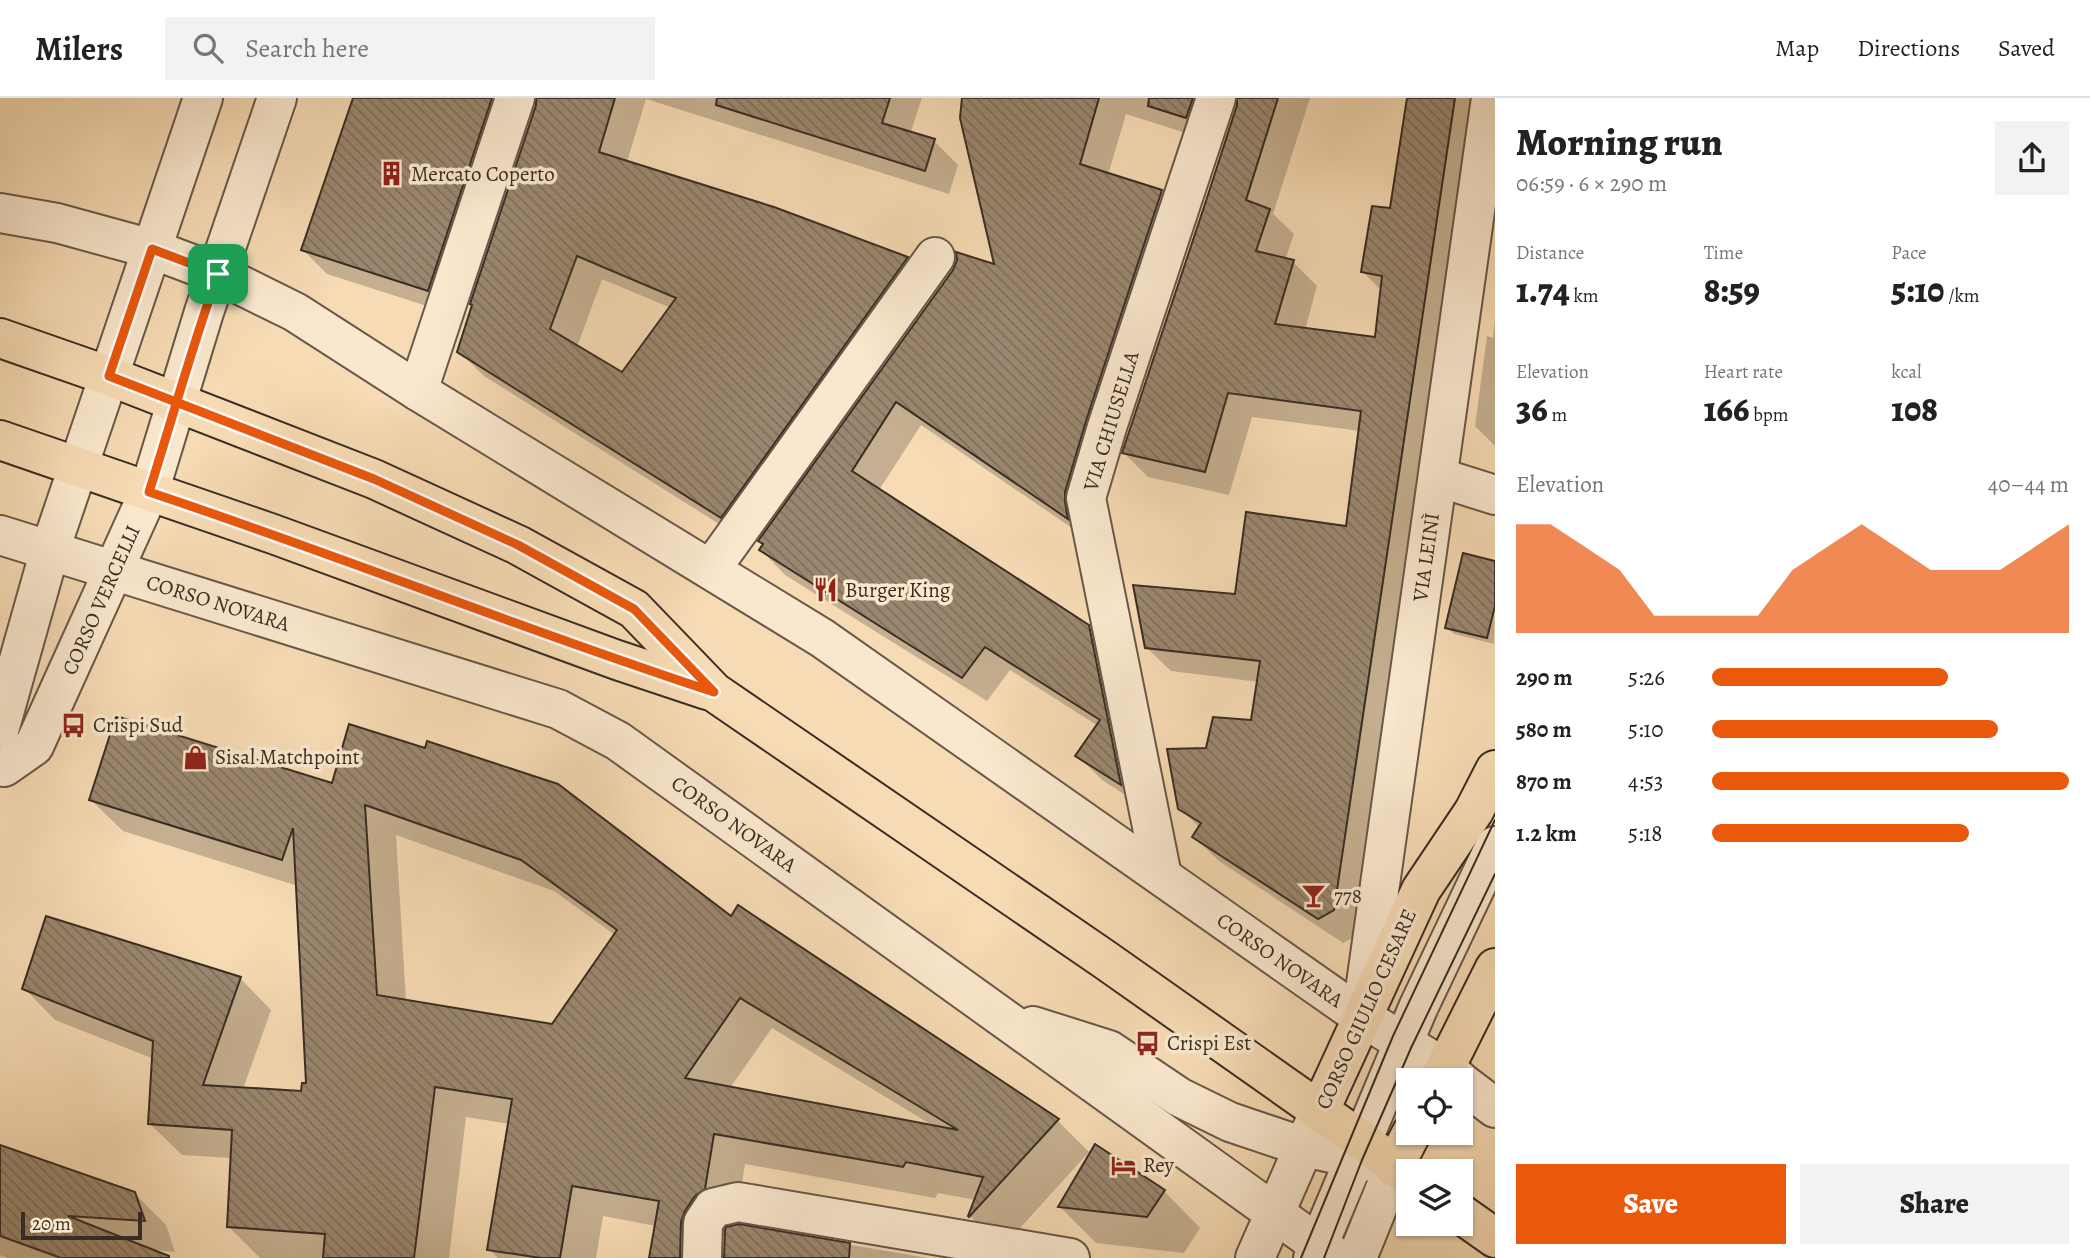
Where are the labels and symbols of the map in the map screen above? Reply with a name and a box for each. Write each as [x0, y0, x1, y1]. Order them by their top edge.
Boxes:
building icon: Mercato Coperto [377, 160, 405, 188]
place label: Mercato Coperto [411, 160, 555, 188]
pin [188, 244, 248, 304]
street label: VIA CHIUSELLA [1076, 347, 1146, 495]
street label: VIA LEINÌ [1406, 511, 1446, 604]
street label: CORSO VERCELLI [55, 521, 147, 679]
street label: CORSO NOVARA [143, 568, 294, 638]
restaurant icon: Burger King [811, 576, 839, 604]
place label: Burger King [845, 576, 951, 604]
bus stop icon: Crispi Sud [59, 711, 87, 739]
place label: Crispi Sud [93, 711, 184, 739]
shop icon: Sisal Matchpoint [181, 743, 209, 771]
place label: Sisal Matchpoint [215, 743, 360, 771]
street label: CORSO NOVARA [666, 769, 803, 879]
bar icon: 778 [1300, 882, 1328, 910]
place label: 778 [1334, 882, 1362, 910]
street label: CORSO GIULIO CESARE [1309, 904, 1423, 1114]
street label: CORSO NOVARA [1211, 906, 1349, 1014]
bus stop icon: Crispi Est [1133, 1029, 1161, 1057]
place label: Crispi Est [1167, 1029, 1251, 1057]
hotel icon: Rey [1109, 1151, 1137, 1179]
place label: Rey [1143, 1151, 1175, 1179]
scale bar [21, 1209, 142, 1241]

